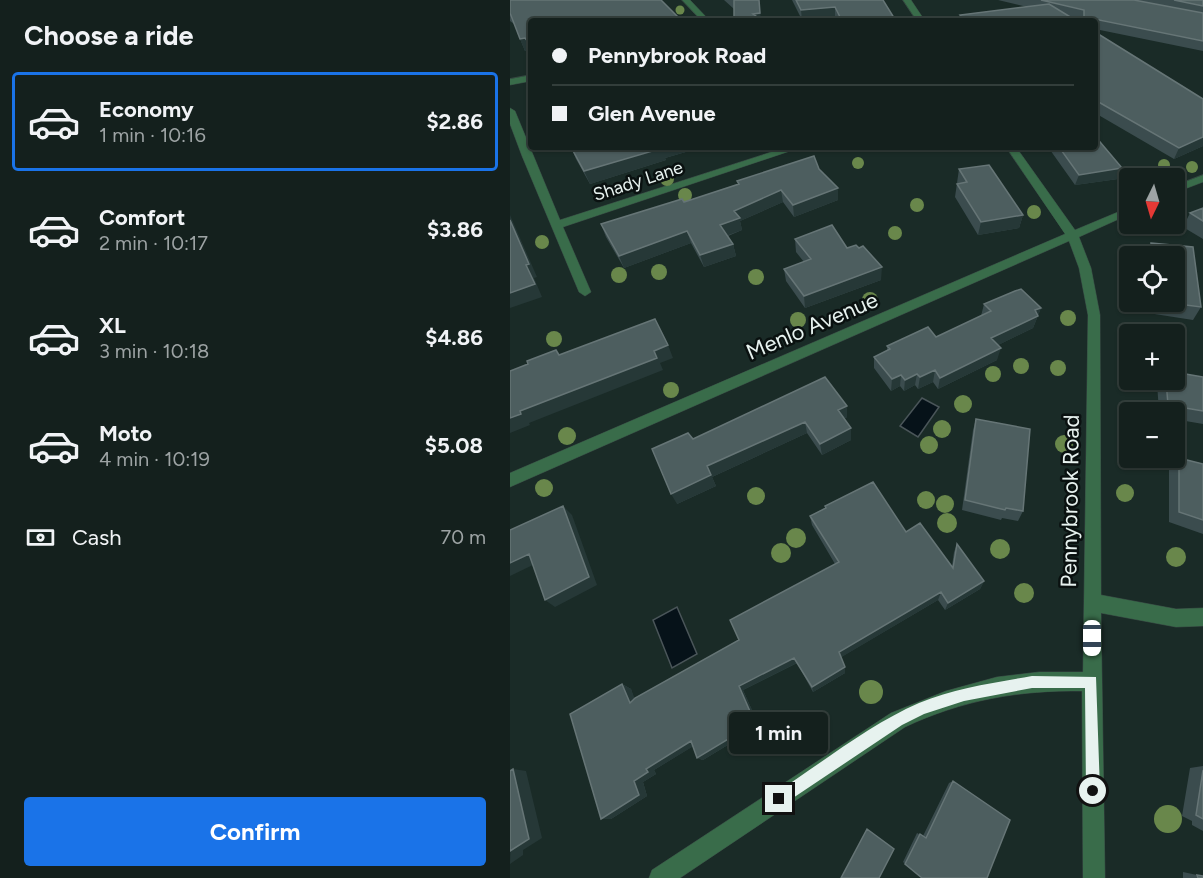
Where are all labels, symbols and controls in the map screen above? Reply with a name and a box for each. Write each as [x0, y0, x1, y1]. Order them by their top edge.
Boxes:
text: Choose a ride [24, 19, 193, 52]
text: Pennybrook Road [588, 42, 766, 69]
icon: car [27, 95, 81, 149]
text: Economy [99, 96, 194, 123]
text: Glen Avenue [588, 100, 716, 127]
text: $2.86 [426, 108, 483, 135]
text: 1 min · 10:16 [99, 123, 206, 147]
street label: Shady Lane [590, 156, 686, 206]
north arrow [1119, 168, 1185, 234]
map controls [1119, 168, 1185, 468]
icon: car [27, 203, 81, 257]
text: Comfort [99, 204, 185, 231]
text: $3.86 [427, 216, 483, 243]
text: 2 min · 10:17 [99, 231, 208, 255]
button: locate [1119, 246, 1185, 312]
street label: Menlo Avenue [742, 286, 882, 366]
icon: car [27, 311, 81, 365]
text: XL [99, 312, 126, 339]
text: $4.86 [425, 324, 483, 351]
button: + [1119, 324, 1185, 390]
text: 3 min · 10:18 [99, 339, 209, 363]
button: − [1119, 402, 1185, 468]
street label: Pennybrook Road [1055, 414, 1085, 588]
icon: car [27, 419, 81, 473]
text: Moto [99, 420, 152, 447]
text: $5.08 [425, 432, 483, 459]
text: 4 min · 10:19 [99, 447, 210, 471]
icon: cash [24, 521, 57, 554]
text: Cash [72, 524, 122, 551]
text: 70 m [440, 525, 486, 549]
car [1083, 620, 1101, 656]
callout: 1 min [730, 712, 828, 754]
text: 1 min [755, 721, 802, 745]
route start [1079, 777, 1106, 804]
route end [765, 785, 792, 812]
button: Confirm [24, 797, 486, 866]

